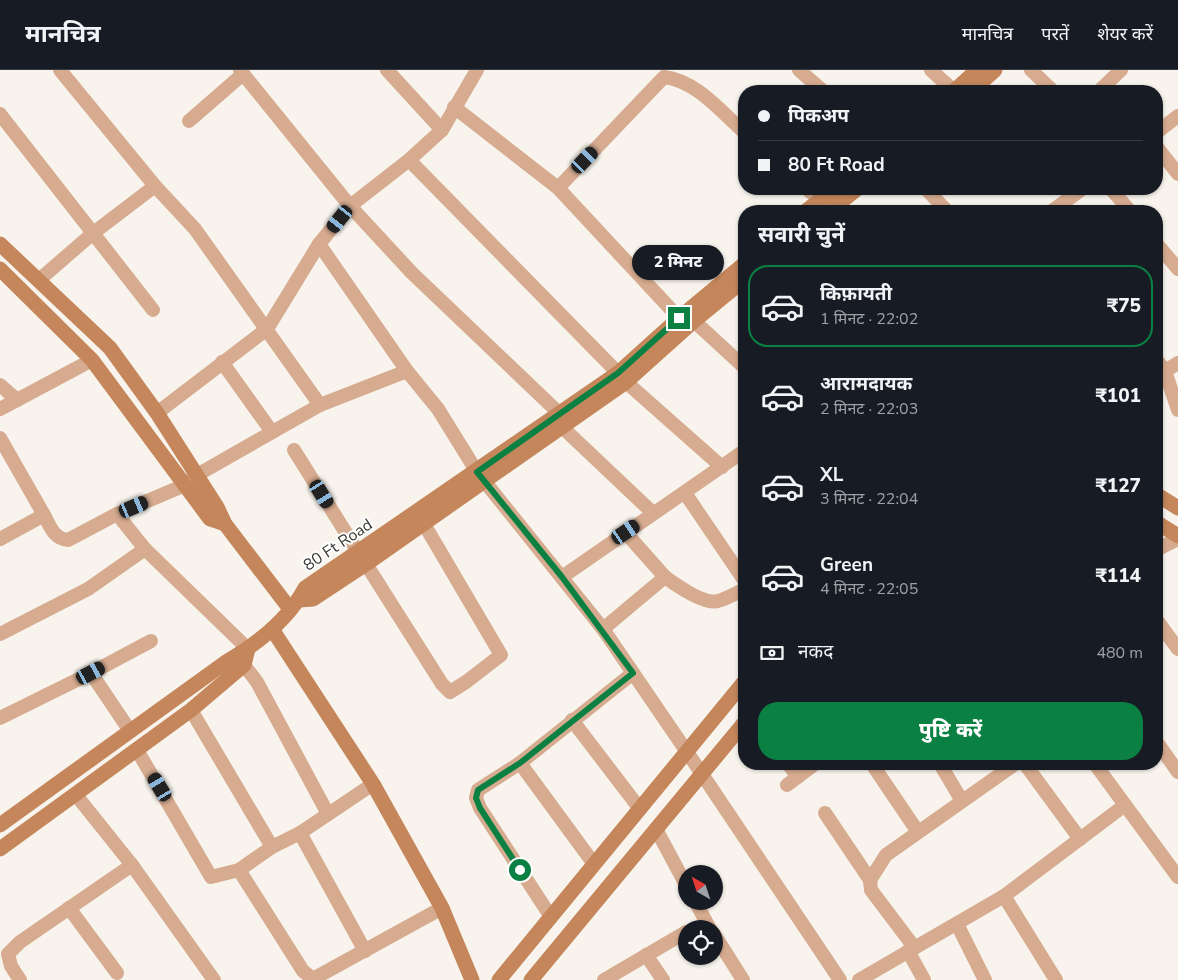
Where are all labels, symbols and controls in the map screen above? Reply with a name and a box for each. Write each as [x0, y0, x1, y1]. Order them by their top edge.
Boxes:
text: मानचित्र [25, 18, 101, 50]
text: मानचित्र [962, 22, 1013, 46]
text: परतें [1041, 22, 1069, 46]
text: शेयर करें [1097, 22, 1153, 46]
text: पिकअप [788, 103, 849, 129]
car [569, 144, 600, 176]
text: 80 Ft Road [788, 152, 885, 178]
car [324, 203, 355, 235]
text: सवारी चुनें [758, 220, 845, 250]
callout: 2 मिनट [633, 246, 725, 280]
text: 2 मिनट [654, 251, 702, 273]
text: किफ़ायती [820, 281, 892, 307]
icon: car [760, 284, 805, 329]
text: ₹75 [1107, 293, 1141, 319]
route end [668, 307, 690, 329]
text: 1 मिनट · 22:02 [820, 308, 918, 330]
text: आरामदायक [820, 371, 912, 397]
icon: car [760, 374, 805, 419]
text: ₹101 [1095, 383, 1141, 409]
text: 2 मिनट · 22:03 [820, 398, 918, 420]
text: XL [820, 462, 843, 488]
icon: car [760, 464, 805, 509]
text: ₹127 [1095, 473, 1141, 499]
car [307, 477, 336, 511]
text: 3 मिनट · 22:04 [820, 488, 918, 510]
car [117, 494, 150, 520]
street label: 80 Ft Road [299, 514, 377, 576]
car [609, 517, 642, 547]
text: Green [820, 552, 873, 578]
icon: car [760, 554, 805, 599]
text: ₹114 [1095, 563, 1141, 589]
text: 4 मिनट · 22:05 [820, 578, 918, 600]
icon: cash [758, 639, 786, 667]
text: नकद [798, 639, 833, 665]
text: 480 m [1096, 642, 1143, 664]
car [74, 659, 107, 687]
button: पुष्टि करें [758, 702, 1143, 760]
car [145, 770, 174, 804]
route start [509, 859, 531, 881]
north arrow [678, 865, 722, 910]
map controls [678, 865, 723, 965]
button: locate [678, 920, 723, 965]

